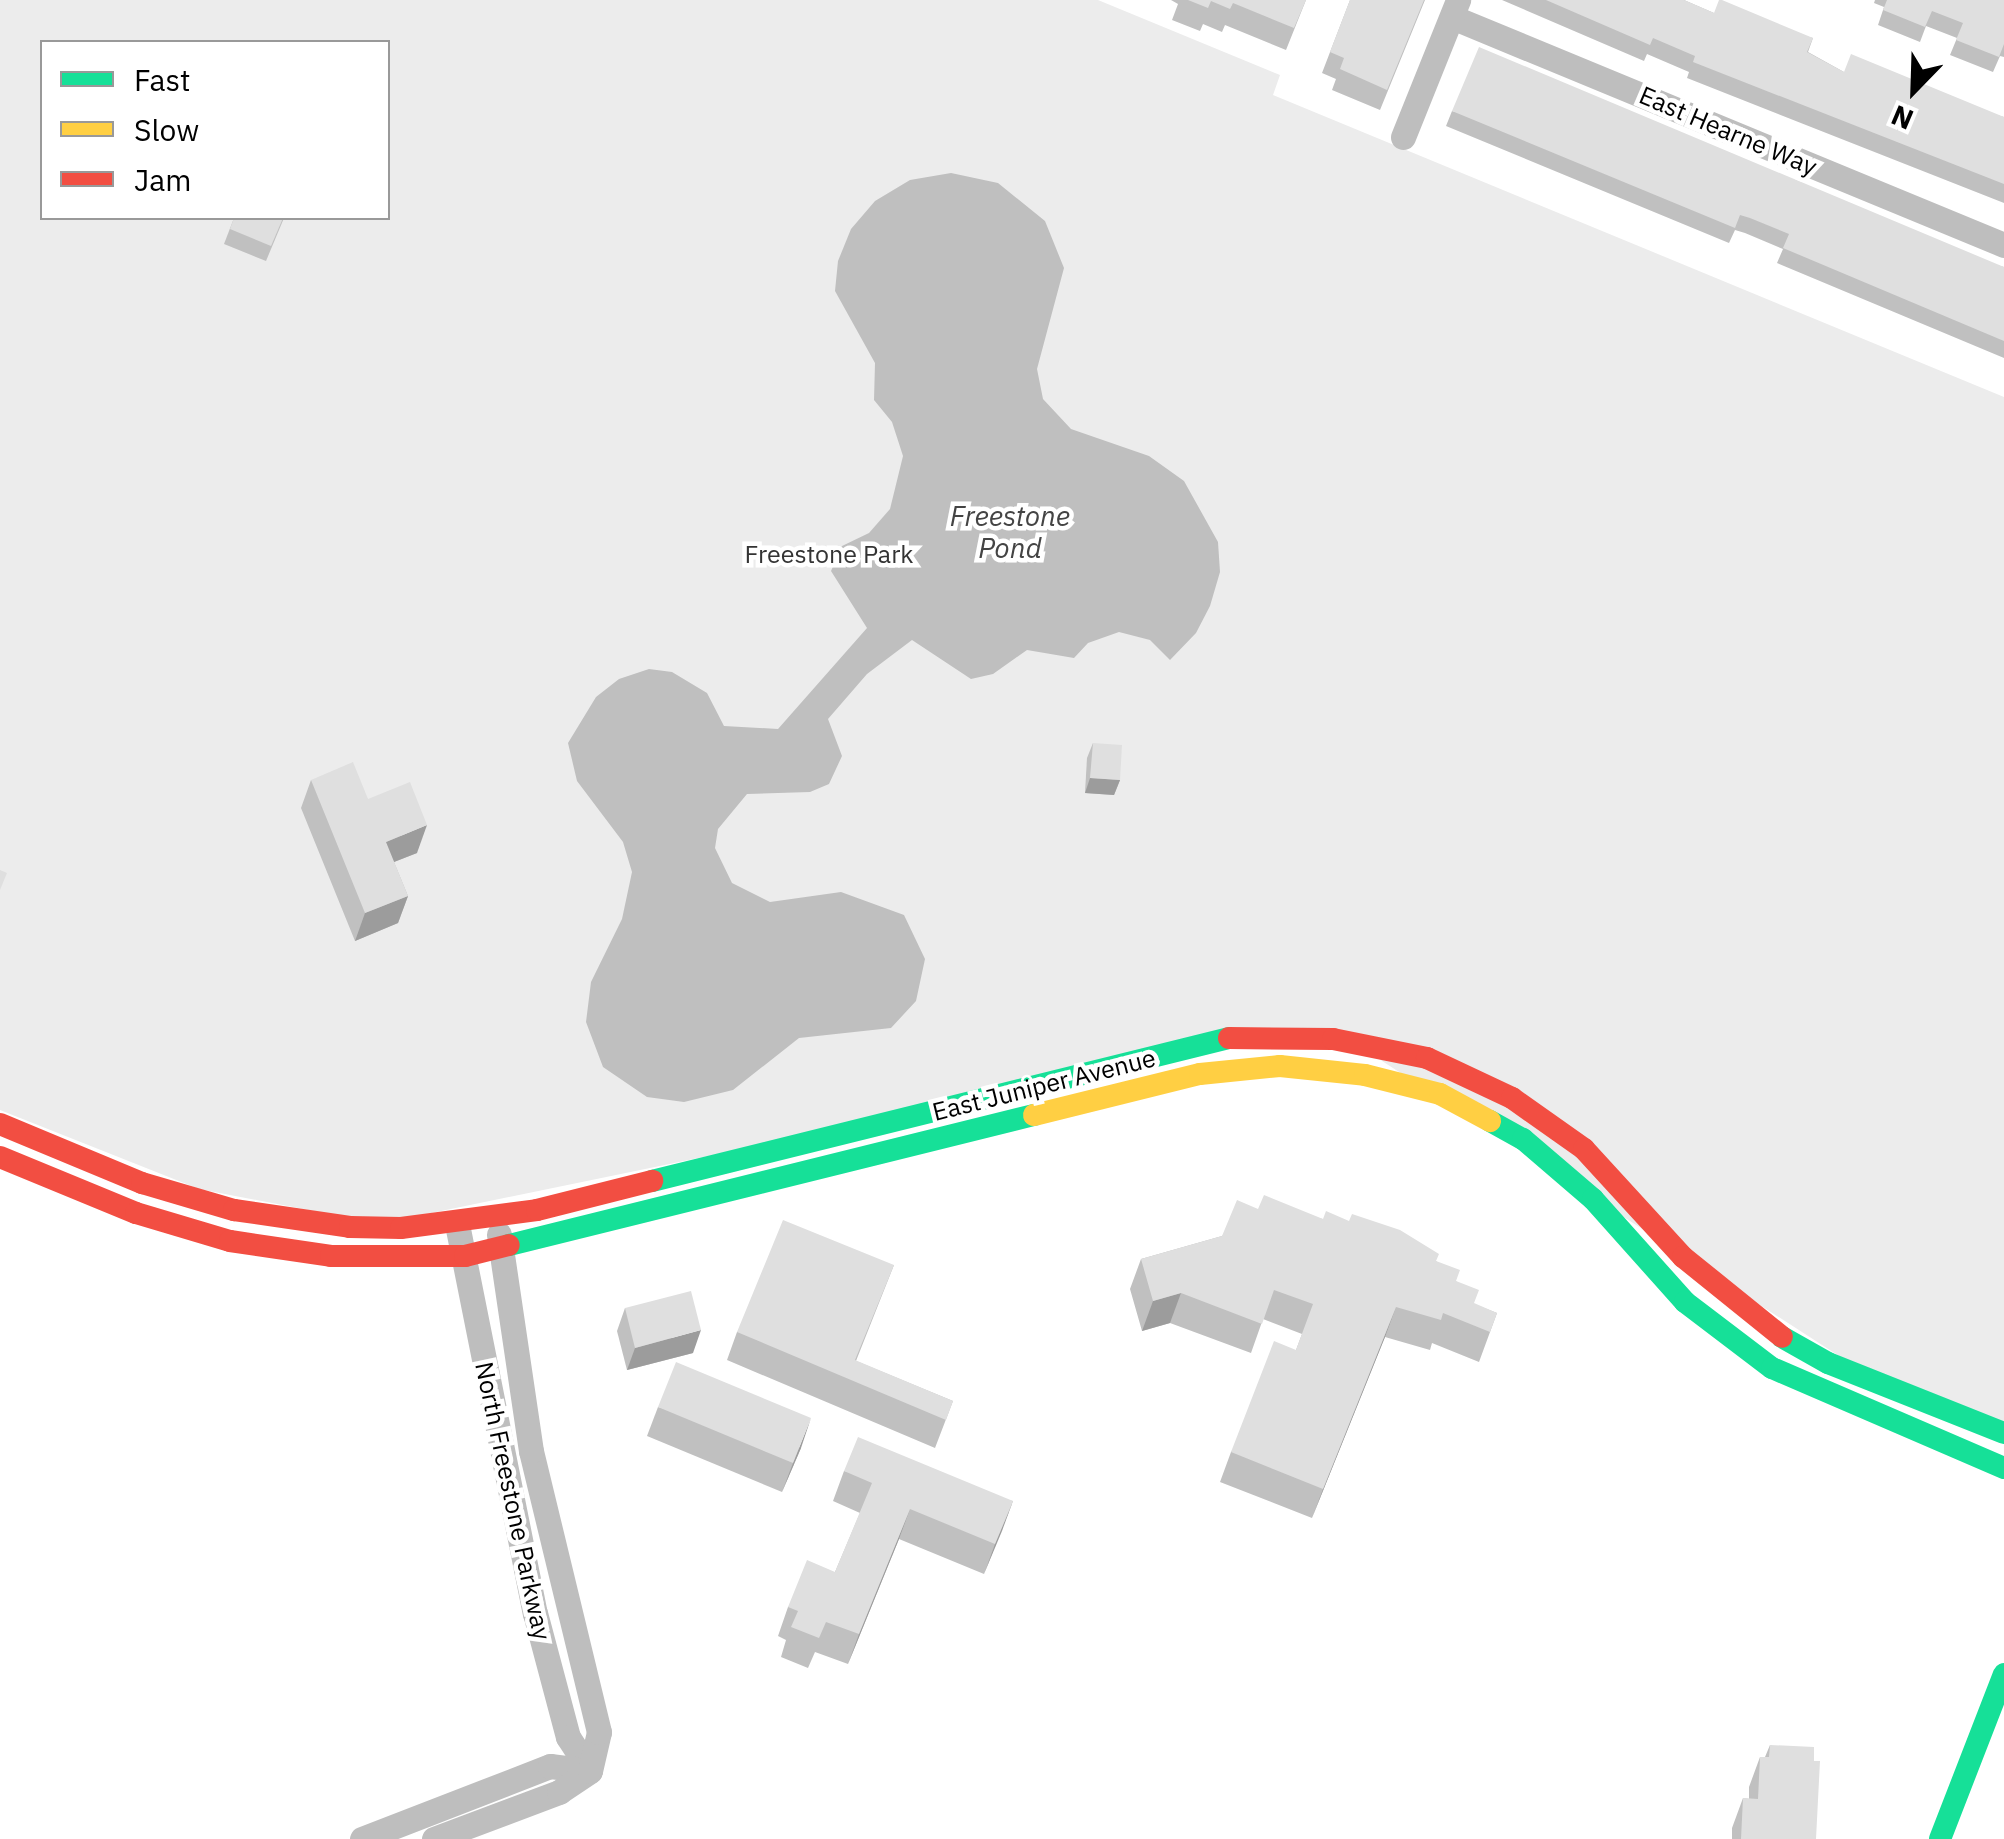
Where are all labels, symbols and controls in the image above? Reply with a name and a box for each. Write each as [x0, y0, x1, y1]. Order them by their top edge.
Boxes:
legend [40, 40, 390, 220]
north arrow [1864, 40, 1964, 140]
text: Fast [134, 60, 191, 99]
street label: East Hearne Way [1635, 80, 1821, 182]
text: N [1886, 97, 1919, 139]
text: Slow [134, 110, 199, 149]
text: Jam [134, 160, 192, 199]
water label: Freestone Pond [950, 499, 1070, 565]
park label: Freestone Park [744, 539, 914, 569]
street label: East Juniper Avenue [929, 1043, 1159, 1127]
street label: North Freestone Parkway [469, 1359, 557, 1643]

